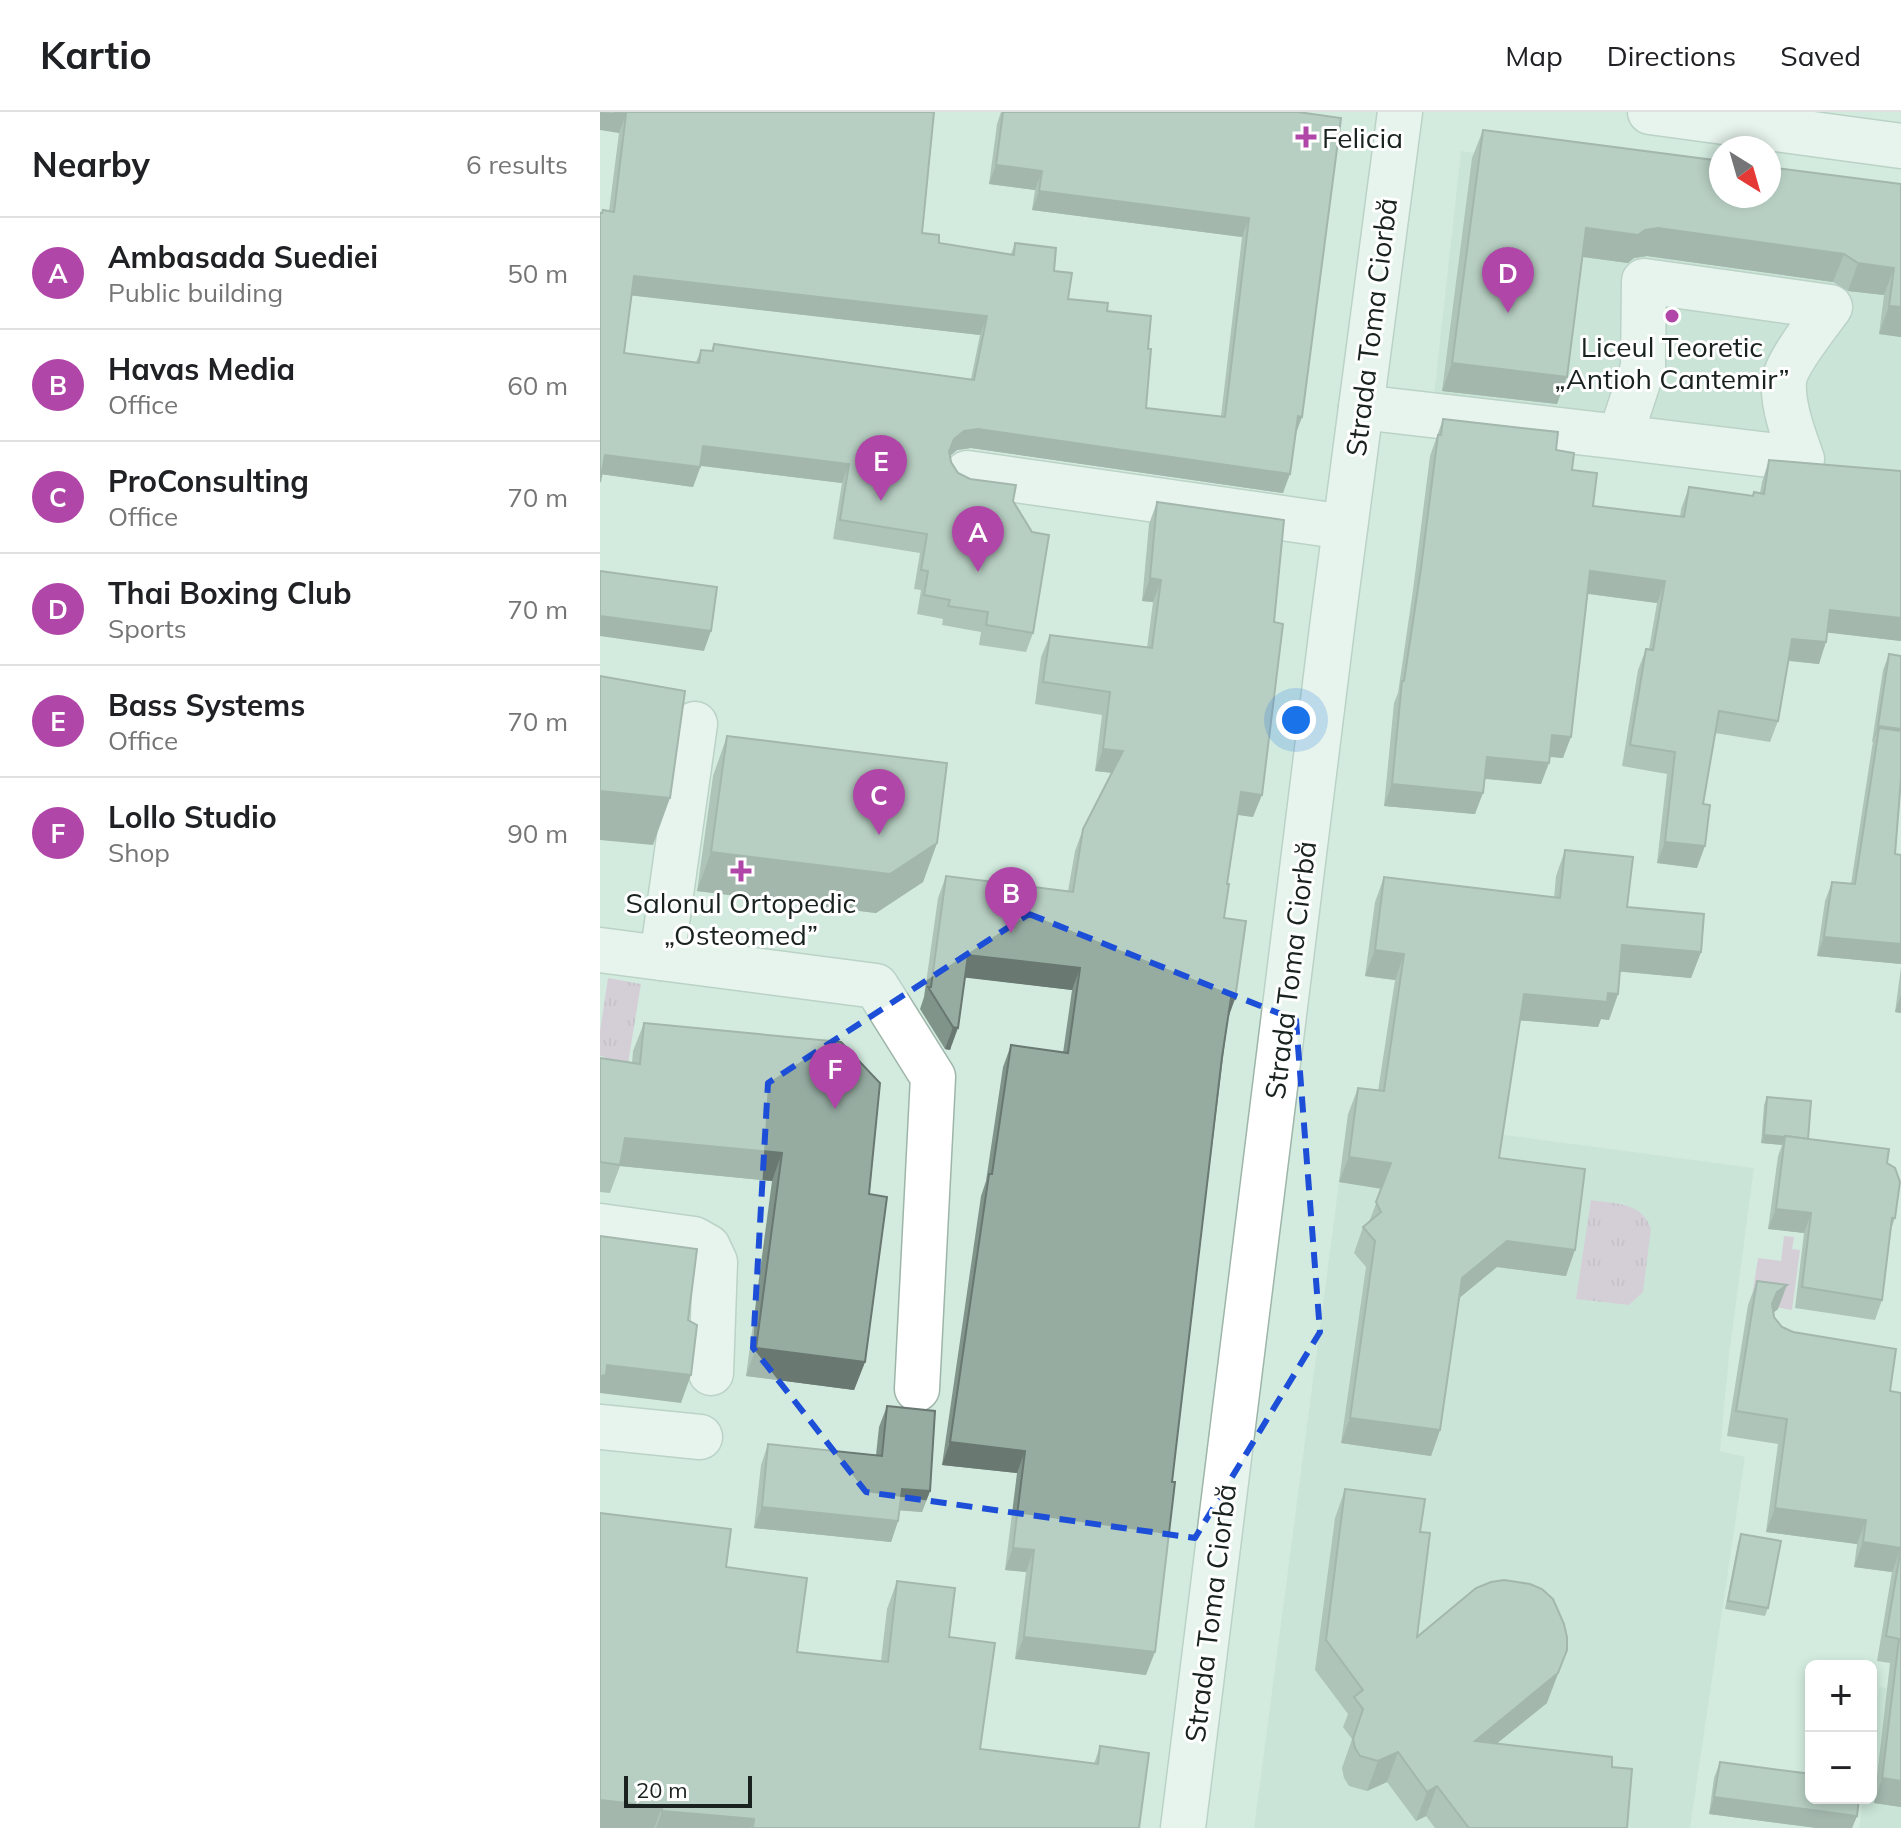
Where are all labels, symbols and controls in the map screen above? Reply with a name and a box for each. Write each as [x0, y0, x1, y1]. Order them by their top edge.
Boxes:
text: Kartio [40, 31, 152, 79]
text: Map [1505, 38, 1563, 73]
text: Directions [1607, 38, 1736, 73]
text: Saved [1780, 38, 1861, 73]
place label: Felicia [1322, 120, 1403, 155]
marker: Felicia [1297, 128, 1315, 146]
north arrow [1709, 136, 1781, 208]
text: Nearby [32, 143, 150, 186]
text: 6 results [466, 148, 568, 181]
street label: Strada Toma Ciorbă [1338, 196, 1404, 458]
text: Ambasada Suediei [108, 238, 378, 276]
pin: D [1482, 247, 1534, 313]
text: A [48, 257, 68, 290]
text: 50 m [507, 257, 568, 290]
text: Public building [108, 276, 283, 309]
marker: Liceul Teoretic „Antioh Cantemir” [1663, 307, 1681, 325]
place label: Liceul Teoretic „Antioh Cantemir” [1554, 329, 1790, 396]
text: Havas Media [108, 350, 295, 388]
text: B [49, 369, 67, 402]
text: 60 m [507, 369, 568, 402]
text: Office [108, 388, 178, 421]
pin: E [855, 435, 907, 501]
text: ProConsulting [108, 462, 309, 500]
text: C [49, 481, 67, 514]
text: 70 m [507, 481, 568, 514]
text: Office [108, 500, 178, 533]
pin: A [952, 506, 1004, 572]
text: Thai Boxing Club [108, 574, 352, 612]
text: D [48, 593, 68, 626]
text: 70 m [507, 593, 568, 626]
text: Sports [108, 612, 187, 645]
text: Bass Systems [108, 686, 305, 724]
your location [1276, 700, 1316, 740]
text: E [50, 705, 66, 738]
text: 70 m [507, 705, 568, 738]
text: Office [108, 724, 178, 757]
pin: C [853, 769, 905, 835]
text: Lollo Studio [108, 798, 277, 836]
text: F [51, 817, 65, 850]
text: 90 m [507, 817, 568, 850]
text: Shop [108, 836, 170, 869]
street label: Strada Toma Ciorbă [1257, 839, 1323, 1101]
marker: Salonul Ortopedic „Osteomed” [730, 860, 752, 882]
pin: B [985, 867, 1037, 933]
place label: Salonul Ortopedic „Osteomed” [626, 885, 856, 952]
pin: F [809, 1043, 861, 1109]
street label: Strada Toma Ciorbă [1177, 1482, 1243, 1744]
map controls [1805, 1660, 1877, 1804]
button: + [1805, 1660, 1877, 1732]
button: − [1805, 1732, 1877, 1804]
scale bar [624, 1772, 752, 1808]
text: 20 m [636, 1776, 687, 1804]

